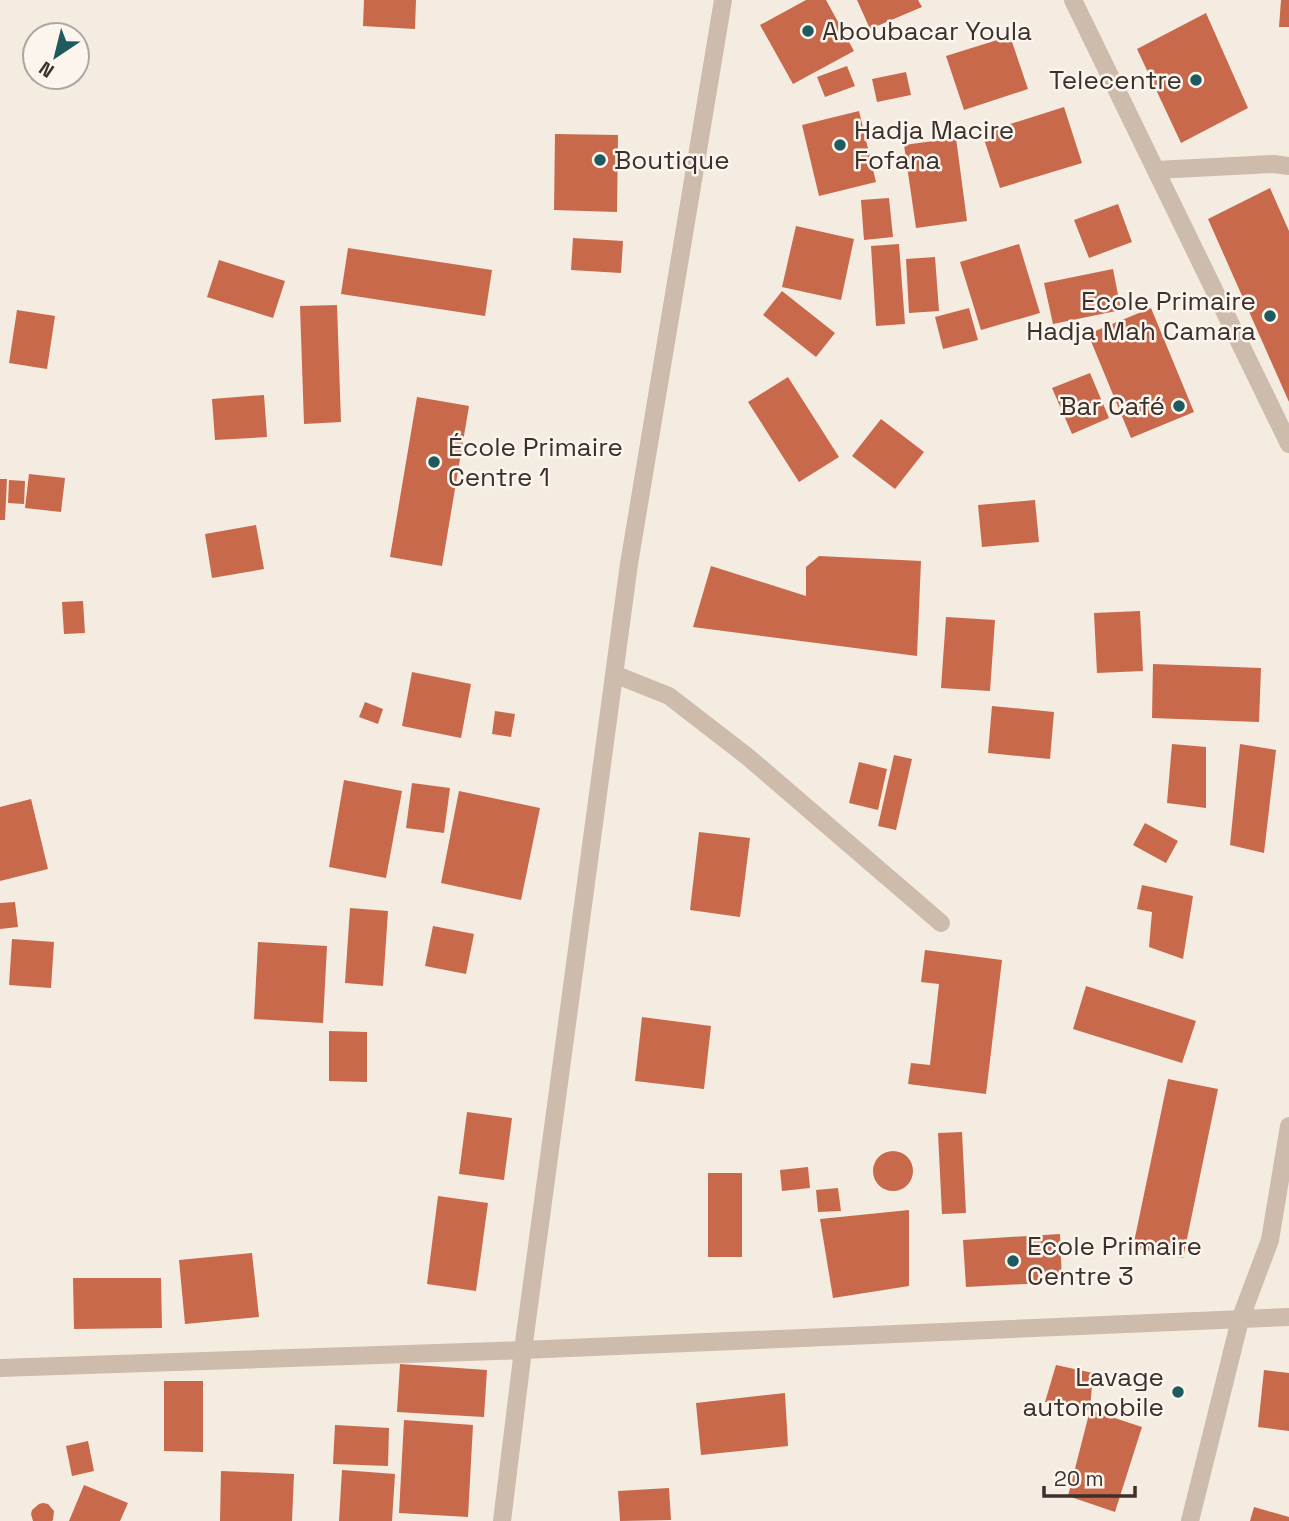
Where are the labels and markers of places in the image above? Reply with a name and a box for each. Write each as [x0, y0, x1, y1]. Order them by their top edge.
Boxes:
place label: Aboubacar Youla [822, 14, 1032, 48]
marker: Aboubacar Youla [800, 23, 816, 39]
place label: Telecentre [1049, 63, 1182, 97]
marker: Telecentre [1188, 72, 1204, 88]
place label: Hadja Macire Fofana [854, 113, 1014, 177]
marker: Hadja Macire Fofana [832, 137, 848, 153]
place label: Boutique [614, 143, 730, 177]
marker: Boutique [592, 152, 608, 168]
place label: Ecole Primaire Hadja Mah Camara [1026, 284, 1256, 348]
marker: Ecole Primaire Hadja Mah Camara [1262, 308, 1278, 324]
place label: Bar Café [1059, 389, 1165, 423]
marker: Bar Café [1171, 398, 1187, 414]
place label: École Primaire Centre 1 [448, 430, 623, 494]
marker: École Primaire Centre 1 [426, 454, 442, 470]
place label: Ecole Primaire Centre 3 [1027, 1229, 1202, 1293]
marker: Ecole Primaire Centre 3 [1005, 1253, 1021, 1269]
place label: Lavage automobile [1023, 1360, 1164, 1424]
marker: Lavage automobile [1170, 1384, 1186, 1400]

